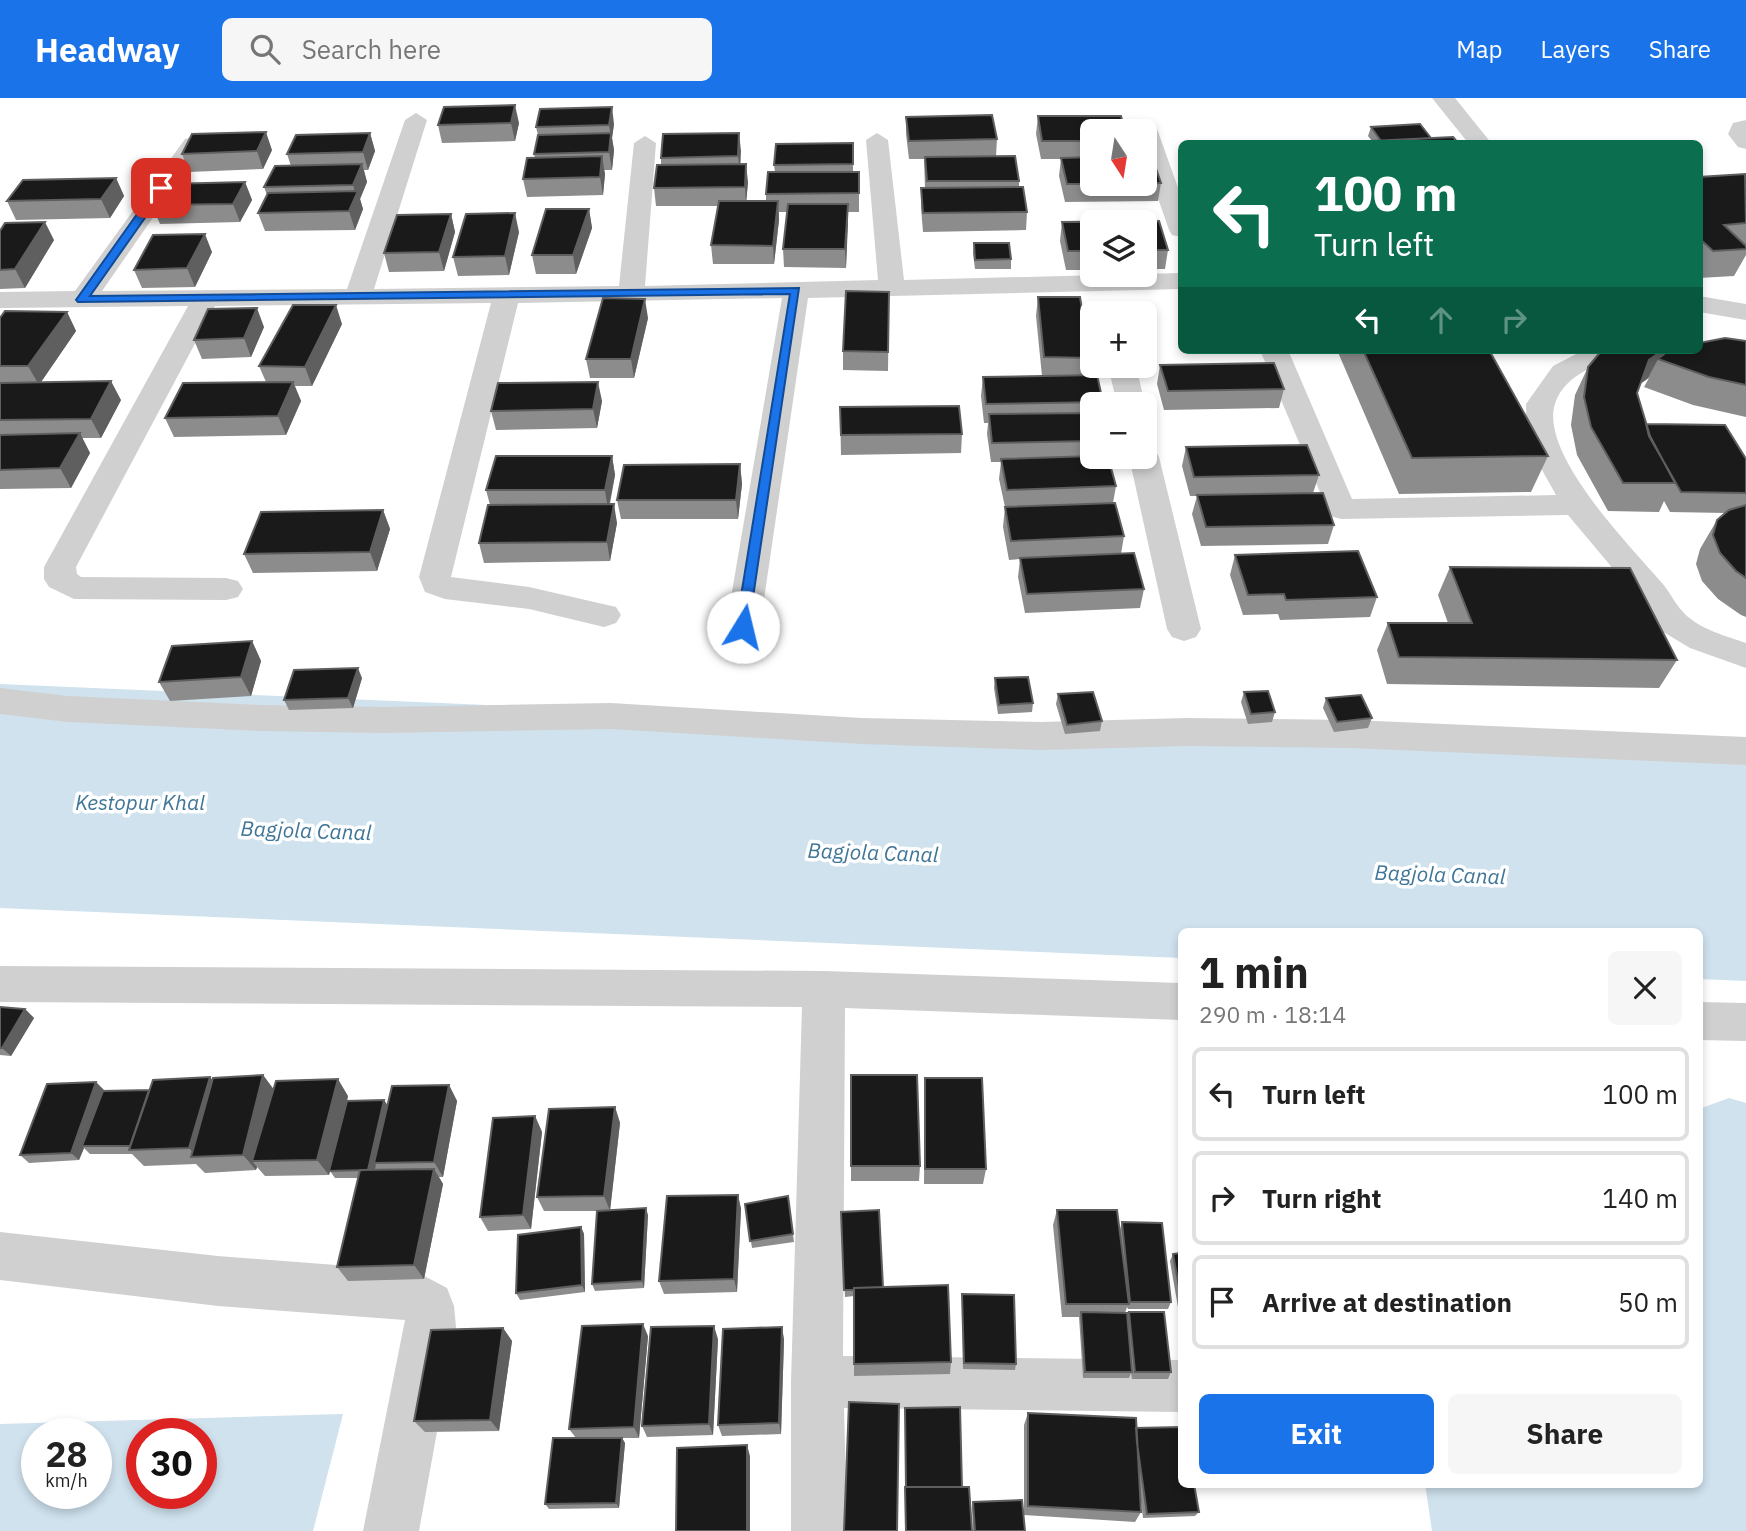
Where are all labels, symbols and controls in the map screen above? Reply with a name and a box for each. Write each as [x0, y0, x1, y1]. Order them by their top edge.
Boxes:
search box [222, 18, 712, 81]
text: Headway [35, 28, 180, 71]
icon: search [246, 30, 284, 68]
text: Search here [302, 32, 441, 66]
text: Map [1456, 33, 1503, 65]
text: Layers [1541, 33, 1611, 65]
text: Share [1649, 33, 1711, 65]
north arrow [1080, 119, 1157, 196]
map controls [1080, 119, 1157, 469]
pin [131, 158, 191, 218]
text: 100 m [1314, 161, 1458, 224]
icon: left [1199, 168, 1290, 259]
icon: arrive [142, 169, 180, 207]
button: layers [1080, 210, 1157, 287]
text: Turn left [1314, 223, 1434, 265]
button: + [1080, 301, 1157, 378]
icon: left [1349, 301, 1387, 339]
icon: ahead [1422, 301, 1460, 339]
icon: right [1495, 301, 1533, 339]
button: − [1080, 392, 1157, 469]
position arrow [706, 590, 780, 664]
water label: Kestopur Khal [75, 788, 205, 816]
water label: Bagjola Canal [240, 814, 372, 846]
water label: Bagjola Canal [807, 836, 939, 868]
water label: Bagjola Canal [1374, 858, 1506, 890]
text: 1 min [1199, 945, 1309, 1000]
button: close [1608, 951, 1682, 1025]
text: 290 m · 18:14 [1199, 999, 1346, 1029]
icon: left [1203, 1075, 1241, 1113]
text: Turn left [1262, 1077, 1365, 1111]
text: 100 m [1602, 1077, 1678, 1111]
icon: right [1203, 1179, 1241, 1217]
text: Turn right [1262, 1181, 1381, 1215]
text: 140 m [1602, 1181, 1678, 1215]
icon: arrive [1203, 1283, 1241, 1321]
text: Arrive at destination [1262, 1285, 1512, 1319]
text: 50 m [1618, 1285, 1678, 1319]
button: Exit [1199, 1394, 1434, 1474]
button: Share [1448, 1394, 1682, 1474]
speed limit sign: 30 [126, 1418, 217, 1509]
text: 28 [45, 1431, 88, 1477]
text: km/h [45, 1469, 88, 1492]

